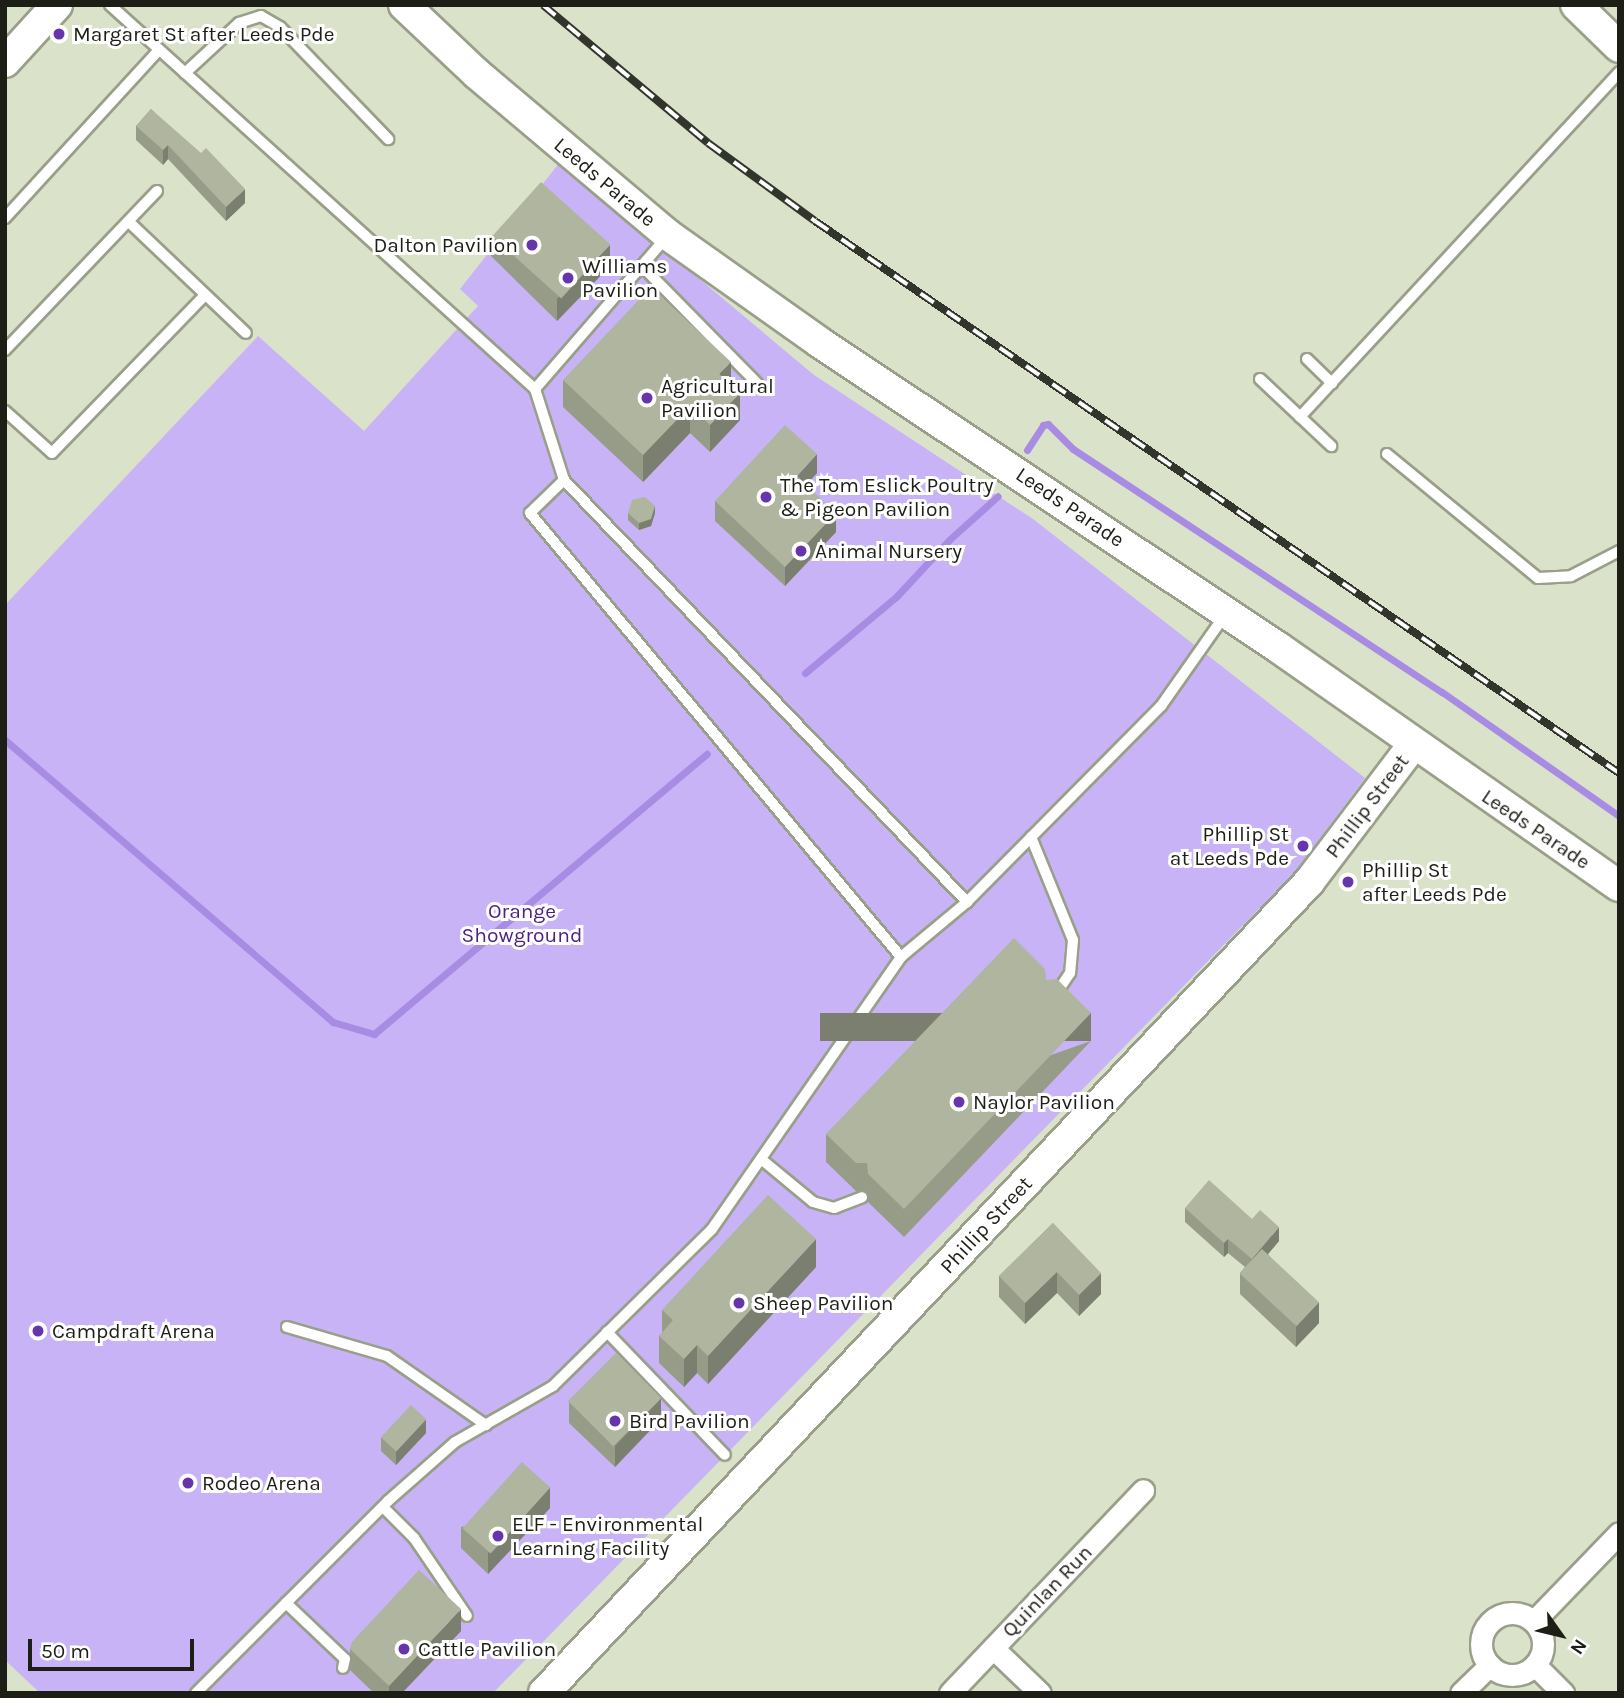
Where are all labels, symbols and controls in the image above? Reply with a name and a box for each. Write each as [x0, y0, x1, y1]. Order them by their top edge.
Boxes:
place label: Margaret St after Leeds Pde [73, 21, 335, 47]
marker: Margaret St after Leeds Pde [51, 26, 67, 42]
street label: Leeds Parade [549, 132, 661, 232]
place label: Dalton Pavilion [373, 232, 518, 258]
marker: Dalton Pavilion [524, 237, 540, 253]
place label: Williams Pavilion [582, 253, 667, 303]
marker: Williams Pavilion [560, 270, 576, 286]
place label: Agricultural Pavilion [661, 373, 774, 423]
marker: Agricultural Pavilion [639, 390, 655, 406]
street label: Leeds Parade [1011, 461, 1129, 553]
place label: The Tom Eslick Poultry & Pigeon Pavilion [780, 472, 994, 522]
marker: The Tom Eslick Poultry & Pigeon Pavilion [758, 489, 774, 505]
place label: Animal Nursery [815, 538, 962, 564]
marker: Animal Nursery [793, 543, 809, 559]
street label: Phillip Street [1320, 749, 1414, 863]
street label: Leeds Parade [1477, 783, 1595, 875]
place label: Phillip St at Leeds Pde [1170, 821, 1289, 871]
marker: Phillip St at Leeds Pde [1295, 838, 1311, 854]
place label: Phillip St after Leeds Pde [1362, 857, 1507, 907]
marker: Phillip St after Leeds Pde [1340, 874, 1356, 890]
park label: Orange Showground [462, 898, 582, 948]
place label: Naylor Pavilion [973, 1089, 1115, 1115]
marker: Naylor Pavilion [951, 1094, 967, 1110]
street label: Phillip Street [935, 1171, 1037, 1279]
place label: Sheep Pavilion [753, 1290, 893, 1316]
marker: Sheep Pavilion [731, 1295, 747, 1311]
place label: Campdraft Arena [52, 1318, 215, 1344]
marker: Campdraft Arena [30, 1323, 46, 1339]
place label: Bird Pavilion [629, 1408, 750, 1434]
marker: Bird Pavilion [607, 1413, 623, 1429]
place label: Rodeo Arena [202, 1470, 321, 1496]
marker: Rodeo Arena [180, 1475, 196, 1491]
place label: ELF - Environmental Learning Facility [512, 1511, 703, 1561]
marker: ELF - Environmental Learning Facility [490, 1528, 506, 1544]
street label: Quinlan Run [997, 1540, 1097, 1642]
north arrow [1526, 1600, 1596, 1670]
scale bar [32, 1624, 198, 1668]
text: N [1565, 1635, 1591, 1659]
place label: Cattle Pavilion [418, 1636, 556, 1662]
text: 50 m [41, 1639, 90, 1663]
marker: Cattle Pavilion [396, 1641, 412, 1657]

